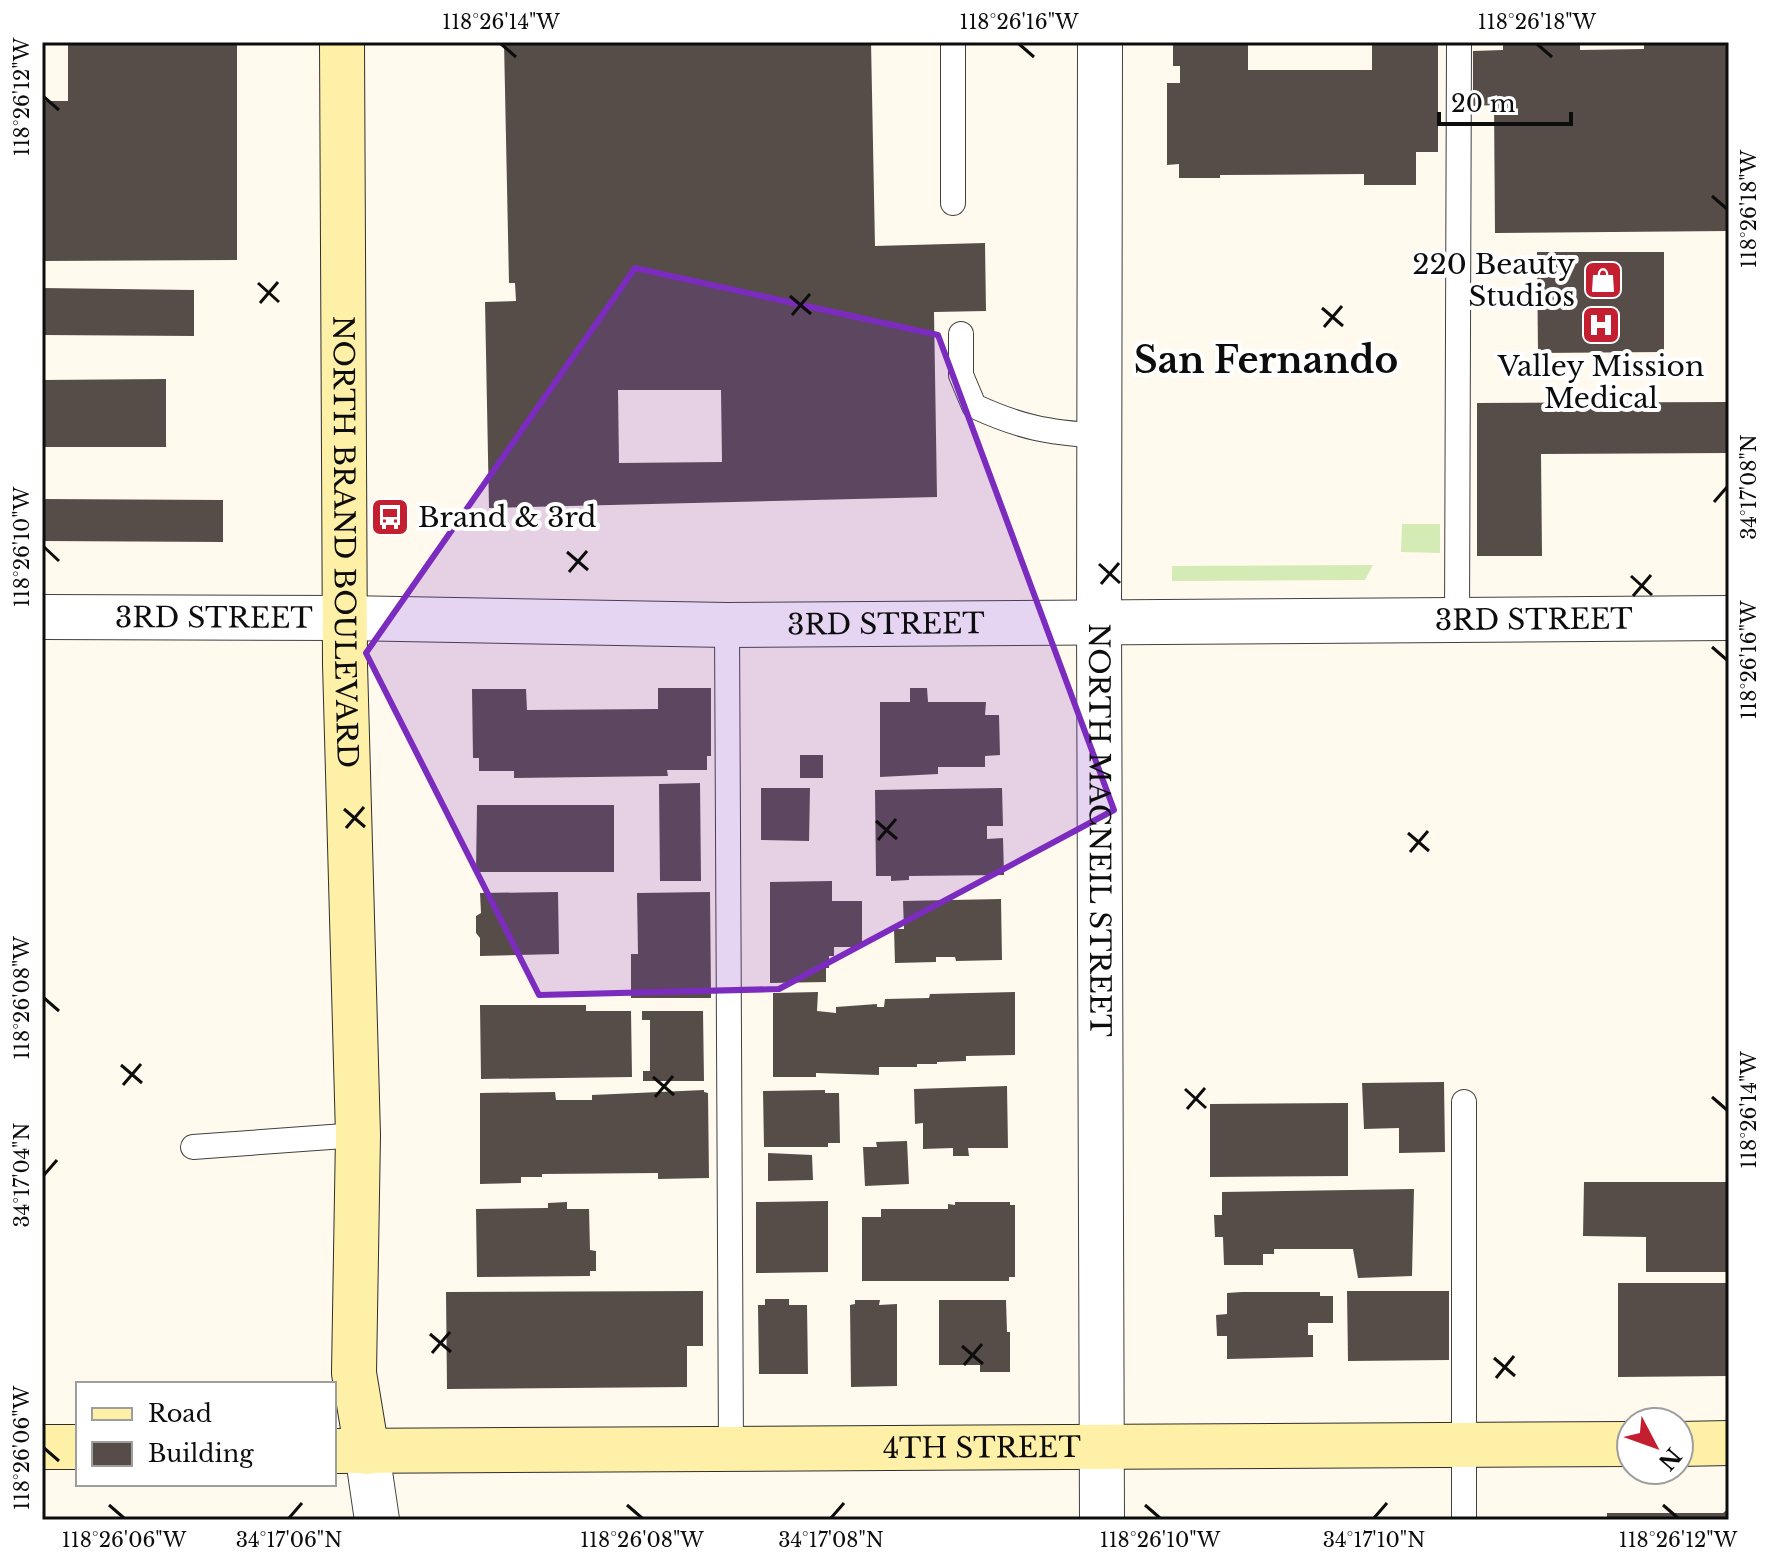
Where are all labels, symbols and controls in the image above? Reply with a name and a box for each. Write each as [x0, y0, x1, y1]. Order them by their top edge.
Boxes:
text: 118°26'14"W [442, 10, 560, 34]
text: 118°26'16"W [960, 10, 1079, 34]
text: 118°26'18"W [1478, 10, 1597, 34]
text: 118°26'12"W [10, 37, 34, 156]
scale bar [1439, 76, 1571, 126]
text: 20 m [1451, 89, 1516, 118]
text: 118°26'18"W [1737, 149, 1761, 268]
place label: 220 Beauty Studios [1412, 247, 1575, 314]
shop icon: 220 Beauty Studios [1582, 259, 1624, 301]
hospital icon: Valley Mission Medical [1580, 304, 1622, 346]
street label: NORTH BRAND BOULEVARD [325, 316, 365, 769]
district label: San Fernando [1134, 338, 1398, 383]
place label: Valley Mission Medical [1497, 349, 1704, 416]
text: 34°17'08"N [1737, 434, 1761, 540]
text: 118°26'10"W [10, 486, 34, 607]
bus stop icon: Brand & 3rd [369, 496, 411, 538]
place label: Brand & 3rd [418, 500, 597, 535]
street label: 3RD STREET [115, 600, 313, 636]
text: 118°26'16"W [1737, 600, 1761, 720]
street label: 3RD STREET [1435, 602, 1633, 638]
street label: 3RD STREET [787, 606, 985, 643]
street label: NORTH MACNEIL STREET [1081, 623, 1117, 1037]
text: 118°26'08"W [10, 936, 34, 1060]
text: 118°26'14"W [1737, 1051, 1761, 1169]
text: 34°17'04"N [10, 1123, 34, 1227]
legend [76, 1382, 336, 1486]
text: 118°26'06"W [10, 1385, 34, 1510]
text: Road [148, 1399, 212, 1428]
north arrow [1615, 1406, 1695, 1486]
street label: 4TH STREET [883, 1430, 1082, 1466]
text: Building [148, 1439, 254, 1468]
text: N [1653, 1442, 1687, 1476]
text: 118°26'06"W [62, 1528, 187, 1552]
text: 34°17'06"N [236, 1528, 342, 1552]
text: 118°26'08"W [580, 1528, 704, 1552]
text: 34°17'08"N [778, 1528, 884, 1552]
text: 118°26'10"W [1100, 1528, 1221, 1552]
text: 34°17'10"N [1323, 1528, 1425, 1552]
text: 118°26'12"W [1619, 1528, 1738, 1552]

